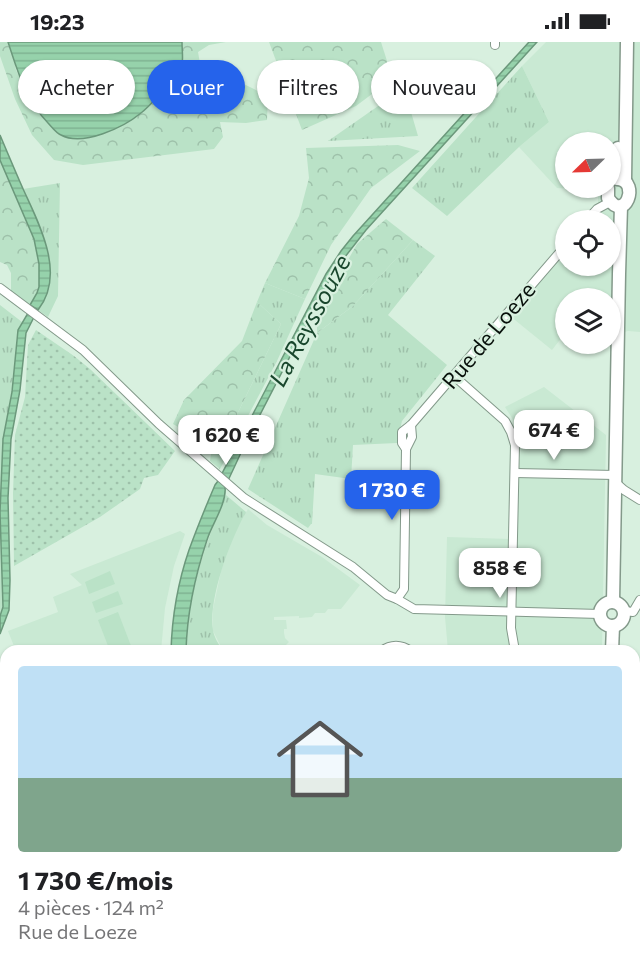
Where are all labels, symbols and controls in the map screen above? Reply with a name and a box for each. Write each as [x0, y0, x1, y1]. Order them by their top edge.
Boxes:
text: 19:23 [30, 8, 85, 35]
chip: Acheter [18, 60, 135, 114]
chip: Louer [147, 60, 245, 114]
chip: Filtres [257, 60, 359, 114]
chip: Nouveau [371, 60, 497, 114]
north arrow [555, 132, 621, 198]
map controls [555, 132, 621, 354]
button: locate [555, 210, 621, 276]
water label: La Reyssouze [262, 249, 356, 391]
street label: Rue de Loeze [436, 276, 540, 394]
button: layers [555, 288, 621, 354]
pin: 674 € [512, 410, 596, 461]
pin: 1 620 € [171, 415, 281, 466]
text: 674 € [528, 417, 580, 441]
text: 1 620 € [192, 422, 260, 446]
pin: 1 730 € [337, 470, 447, 521]
text: 1 730 € [359, 477, 425, 501]
pin: 858 € [458, 548, 542, 599]
text: 858 € [473, 555, 527, 579]
icon: home [266, 705, 374, 813]
text: 1 730 €/mois [18, 864, 173, 895]
text: 4 pièces · 124 m² [18, 895, 164, 919]
text: Rue de Loeze [18, 919, 137, 943]

